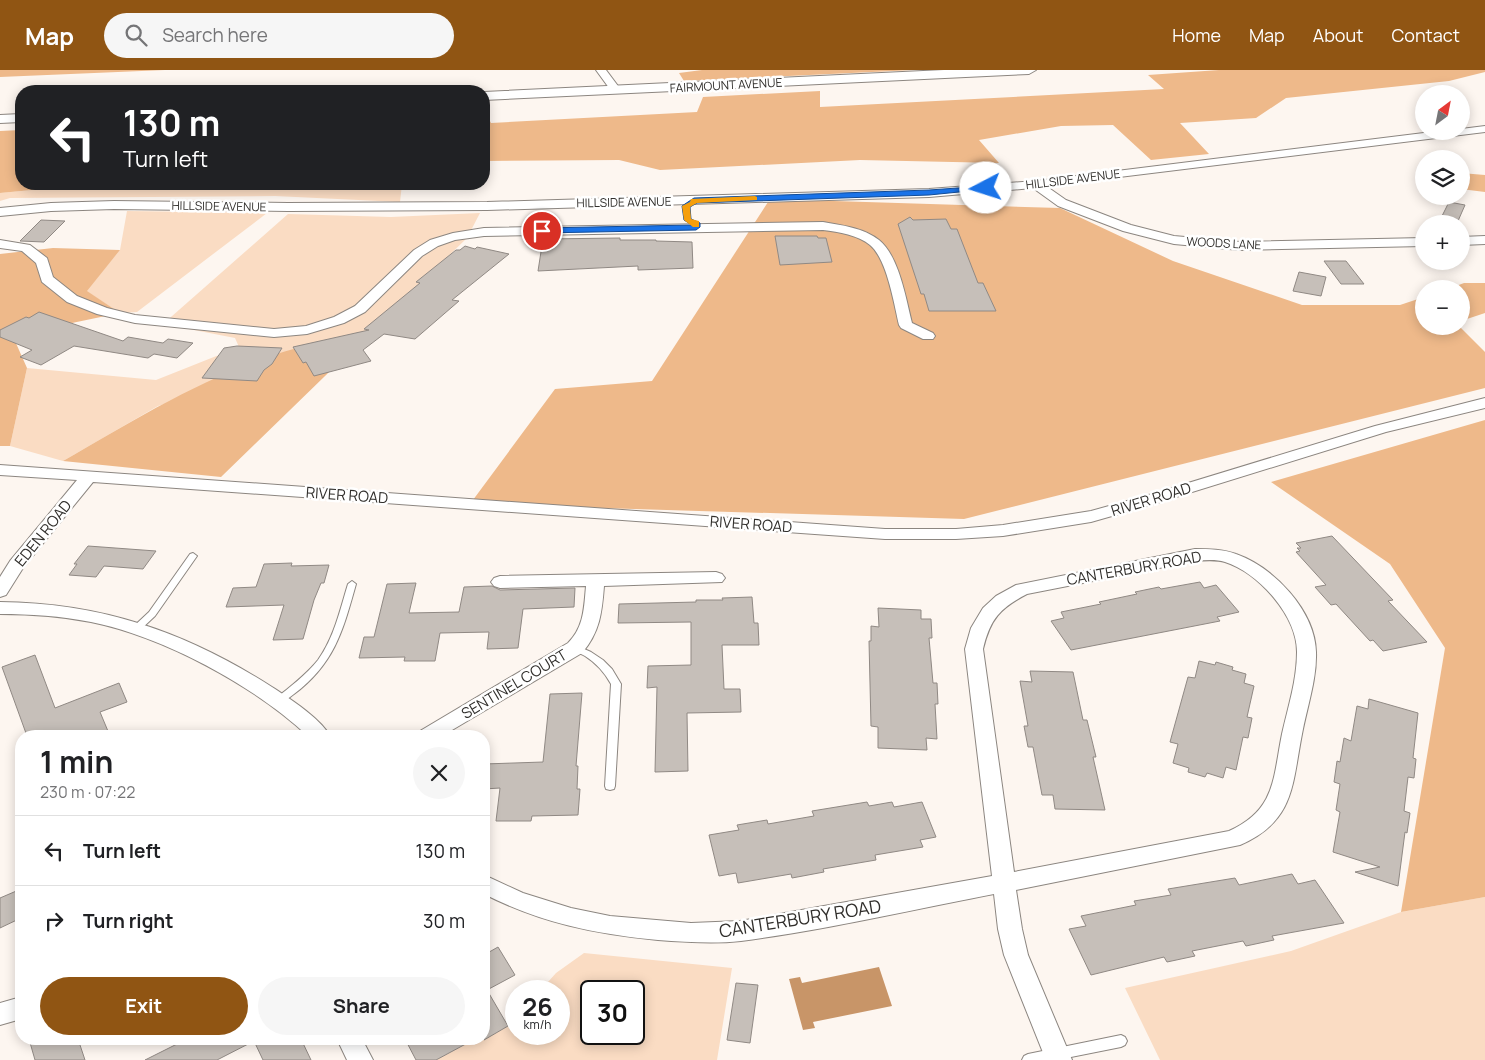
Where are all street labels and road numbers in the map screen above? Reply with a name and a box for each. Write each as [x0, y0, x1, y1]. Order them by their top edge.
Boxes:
street label: FAIRMOUNT AVENUE [669, 74, 783, 96]
street label: HILLSIDE AVENUE [1025, 165, 1121, 193]
street label: HILLSIDE AVENUE [576, 193, 672, 211]
street label: HILLSIDE AVENUE [171, 197, 267, 215]
street label: WOODS LANE [1186, 233, 1262, 253]
street label: RIVER ROAD [1108, 477, 1194, 521]
street label: RIVER ROAD [305, 482, 389, 508]
street label: EDEN ROAD [10, 495, 76, 571]
street label: RIVER ROAD [709, 511, 793, 537]
street label: CANTERBURY ROAD [1065, 546, 1203, 590]
street label: SENTINEL COURT [457, 644, 571, 724]
street label: CANTERBURY ROAD [717, 893, 883, 943]

